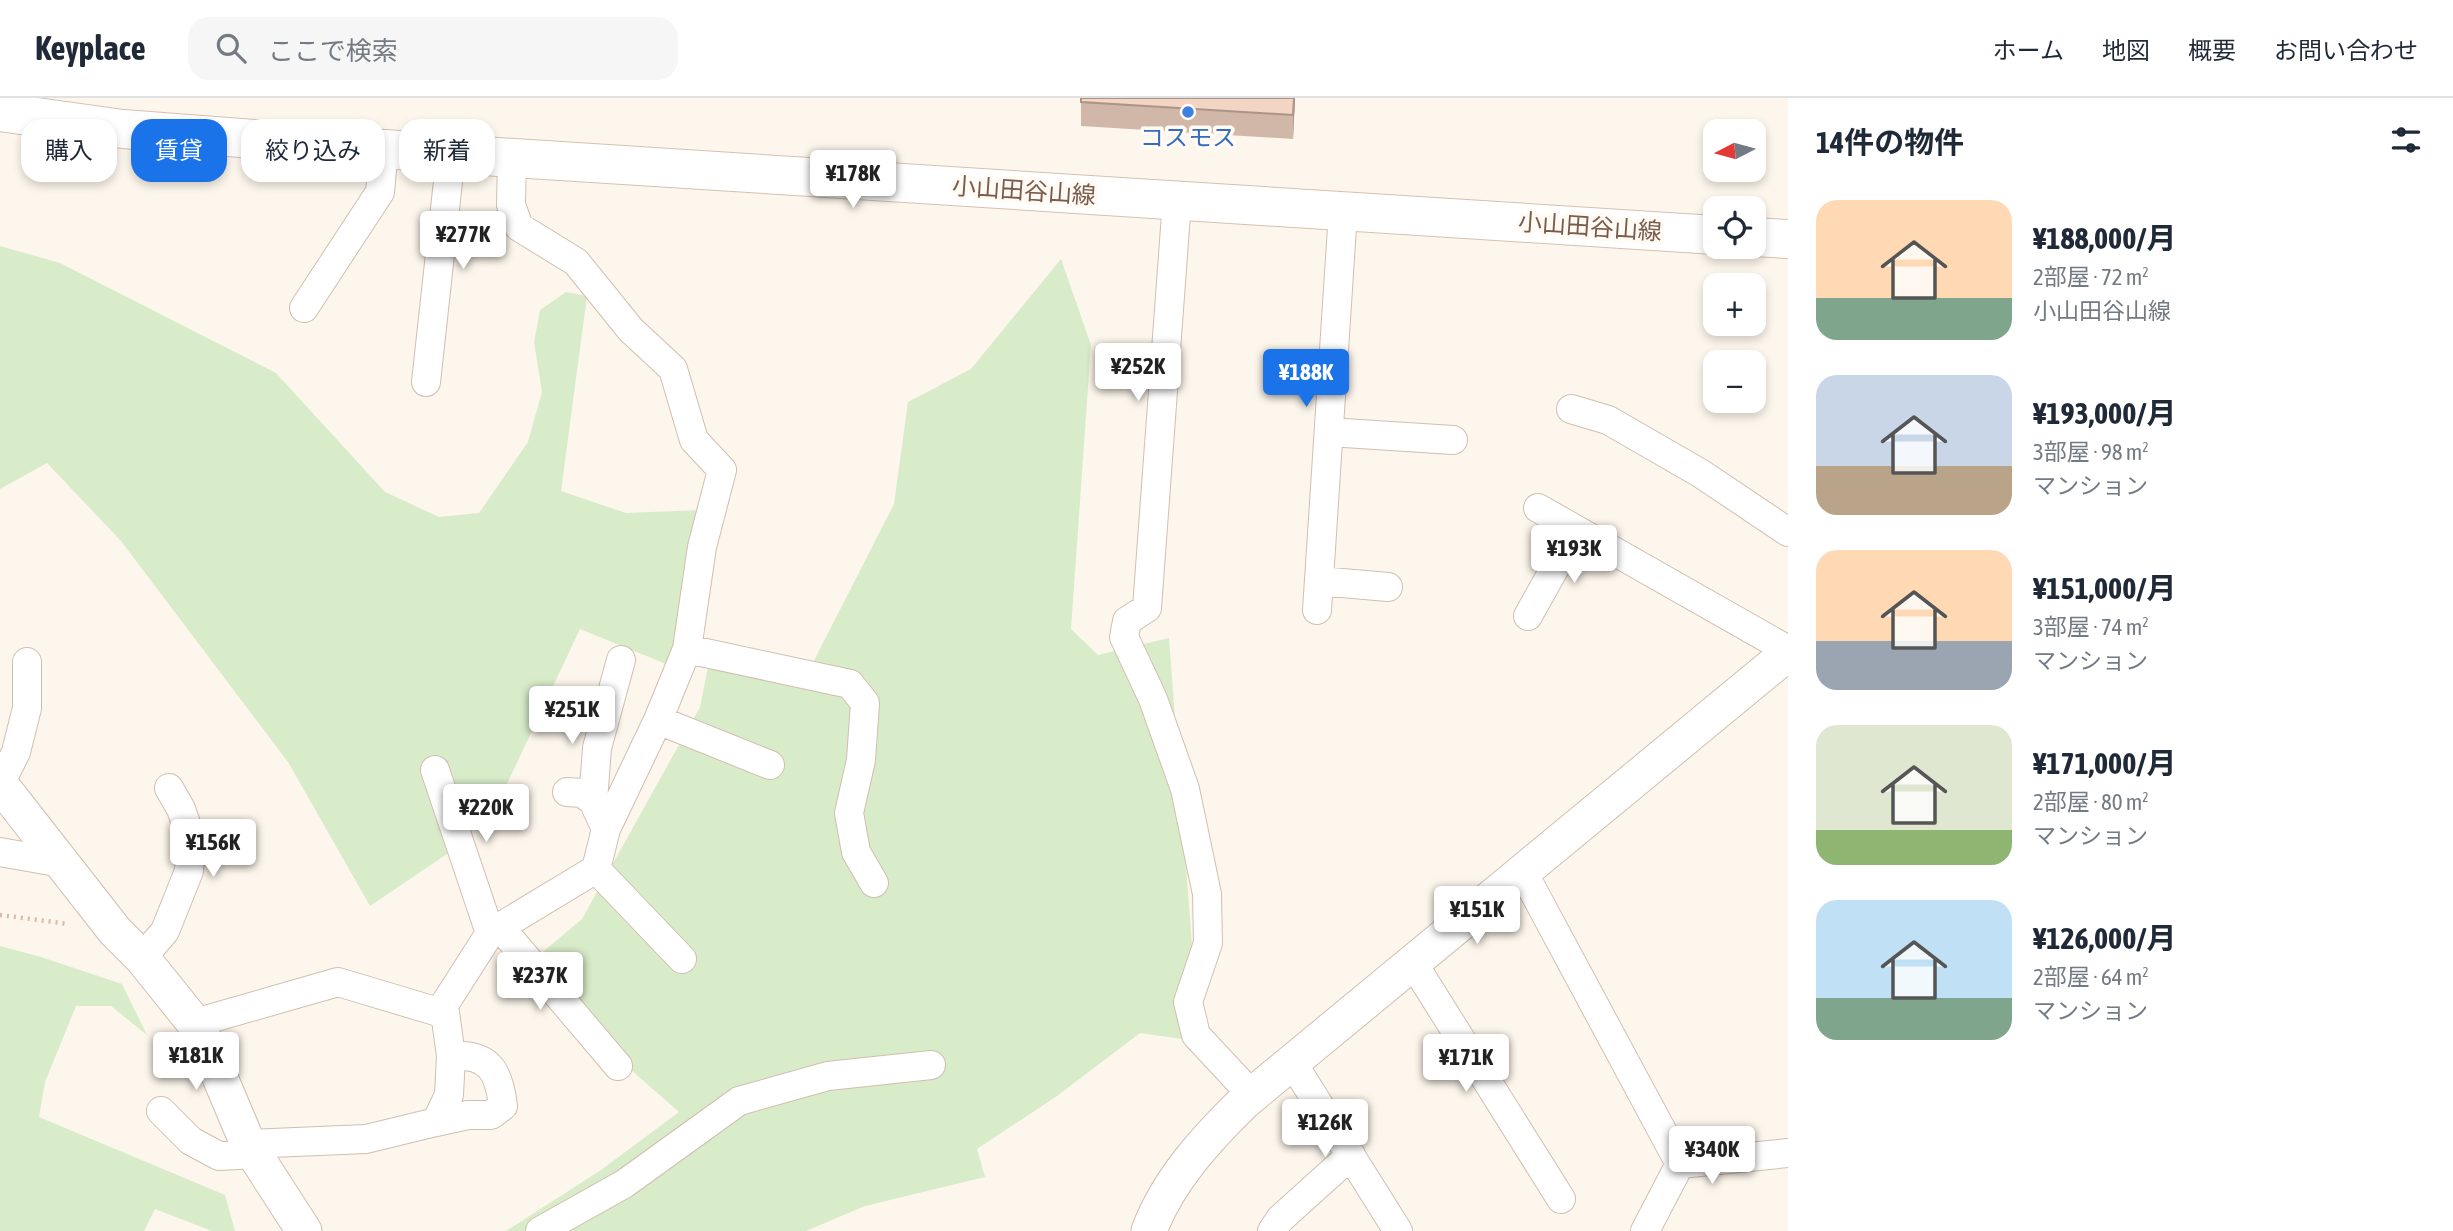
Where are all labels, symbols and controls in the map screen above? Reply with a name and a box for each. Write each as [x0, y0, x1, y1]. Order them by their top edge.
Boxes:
search box [188, 17, 678, 80]
text: Keyplace [35, 29, 146, 67]
icon: search [212, 29, 250, 67]
text: ここで検索 [268, 36, 398, 66]
text: ホーム [1993, 37, 2064, 64]
text: 地図 [2102, 37, 2150, 64]
text: 概要 [2188, 37, 2236, 64]
text: お問い合わせ [2274, 37, 2418, 64]
marker: コスモス [1180, 104, 1196, 120]
chip: 購入 [21, 119, 117, 182]
chip: 賃貸 [131, 119, 227, 182]
chip: 絞り込み [241, 119, 385, 182]
chip: 新着 [399, 119, 495, 182]
north arrow [1703, 119, 1766, 182]
map controls [1703, 119, 1766, 413]
icon: filters [2387, 121, 2425, 159]
place label: コスモス [1140, 124, 1236, 151]
text: 14件の物件 [1816, 125, 1964, 159]
pin: ¥178K [804, 150, 902, 210]
text: ¥178K [826, 160, 880, 186]
street label: 小山田谷山線 [951, 172, 1097, 209]
button: locate [1703, 196, 1766, 259]
street label: 小山田谷山線 [1517, 208, 1663, 245]
pin: ¥277K [414, 212, 512, 271]
text: ¥277K [436, 221, 490, 247]
text: ¥188,000/月 [2033, 221, 2176, 255]
icon: home [1872, 228, 1956, 312]
text: 2部屋 · 72 m² [2033, 264, 2149, 290]
button: + [1703, 273, 1766, 336]
text: 小山田谷山線 [2033, 298, 2171, 324]
pin: ¥252K [1089, 344, 1187, 403]
pin: ¥188K [1257, 350, 1355, 409]
button: − [1703, 350, 1766, 413]
text: ¥252K [1111, 353, 1165, 379]
text: ¥188K [1279, 359, 1333, 385]
text: ¥193,000/月 [2033, 396, 2176, 430]
icon: home [1872, 403, 1956, 487]
text: 3部屋 · 98 m² [2033, 439, 2149, 465]
text: マンション [2033, 473, 2148, 499]
pin: ¥193K [1525, 526, 1623, 585]
text: ¥193K [1547, 535, 1601, 561]
text: ¥151,000/月 [2033, 571, 2176, 605]
icon: home [1872, 578, 1956, 662]
text: 3部屋 · 74 m² [2033, 614, 2149, 640]
text: マンション [2033, 648, 2148, 674]
pin: ¥251K [523, 686, 621, 746]
text: ¥251K [545, 696, 599, 722]
text: ¥171,000/月 [2033, 746, 2176, 780]
icon: home [1872, 753, 1956, 837]
pin: ¥220K [437, 784, 535, 844]
text: 2部屋 · 80 m² [2033, 789, 2149, 815]
text: ¥220K [459, 794, 513, 820]
pin: ¥156K [164, 820, 262, 879]
text: マンション [2033, 823, 2148, 849]
text: ¥156K [186, 829, 240, 855]
pin: ¥151K [1428, 886, 1526, 946]
text: ¥151K [1450, 896, 1504, 922]
text: ¥126,000/月 [2033, 921, 2176, 955]
icon: home [1872, 928, 1956, 1012]
pin: ¥237K [491, 953, 589, 1012]
text: ¥237K [513, 962, 567, 988]
text: 2部屋 · 64 m² [2033, 964, 2149, 990]
text: マンション [2033, 998, 2148, 1024]
pin: ¥181K [147, 1032, 245, 1092]
pin: ¥171K [1417, 1034, 1515, 1094]
text: ¥181K [169, 1042, 223, 1068]
text: ¥171K [1439, 1044, 1493, 1070]
pin: ¥126K [1276, 1100, 1374, 1159]
text: ¥126K [1298, 1109, 1352, 1135]
pin: ¥340K [1663, 1126, 1761, 1186]
text: ¥340K [1685, 1136, 1739, 1162]

